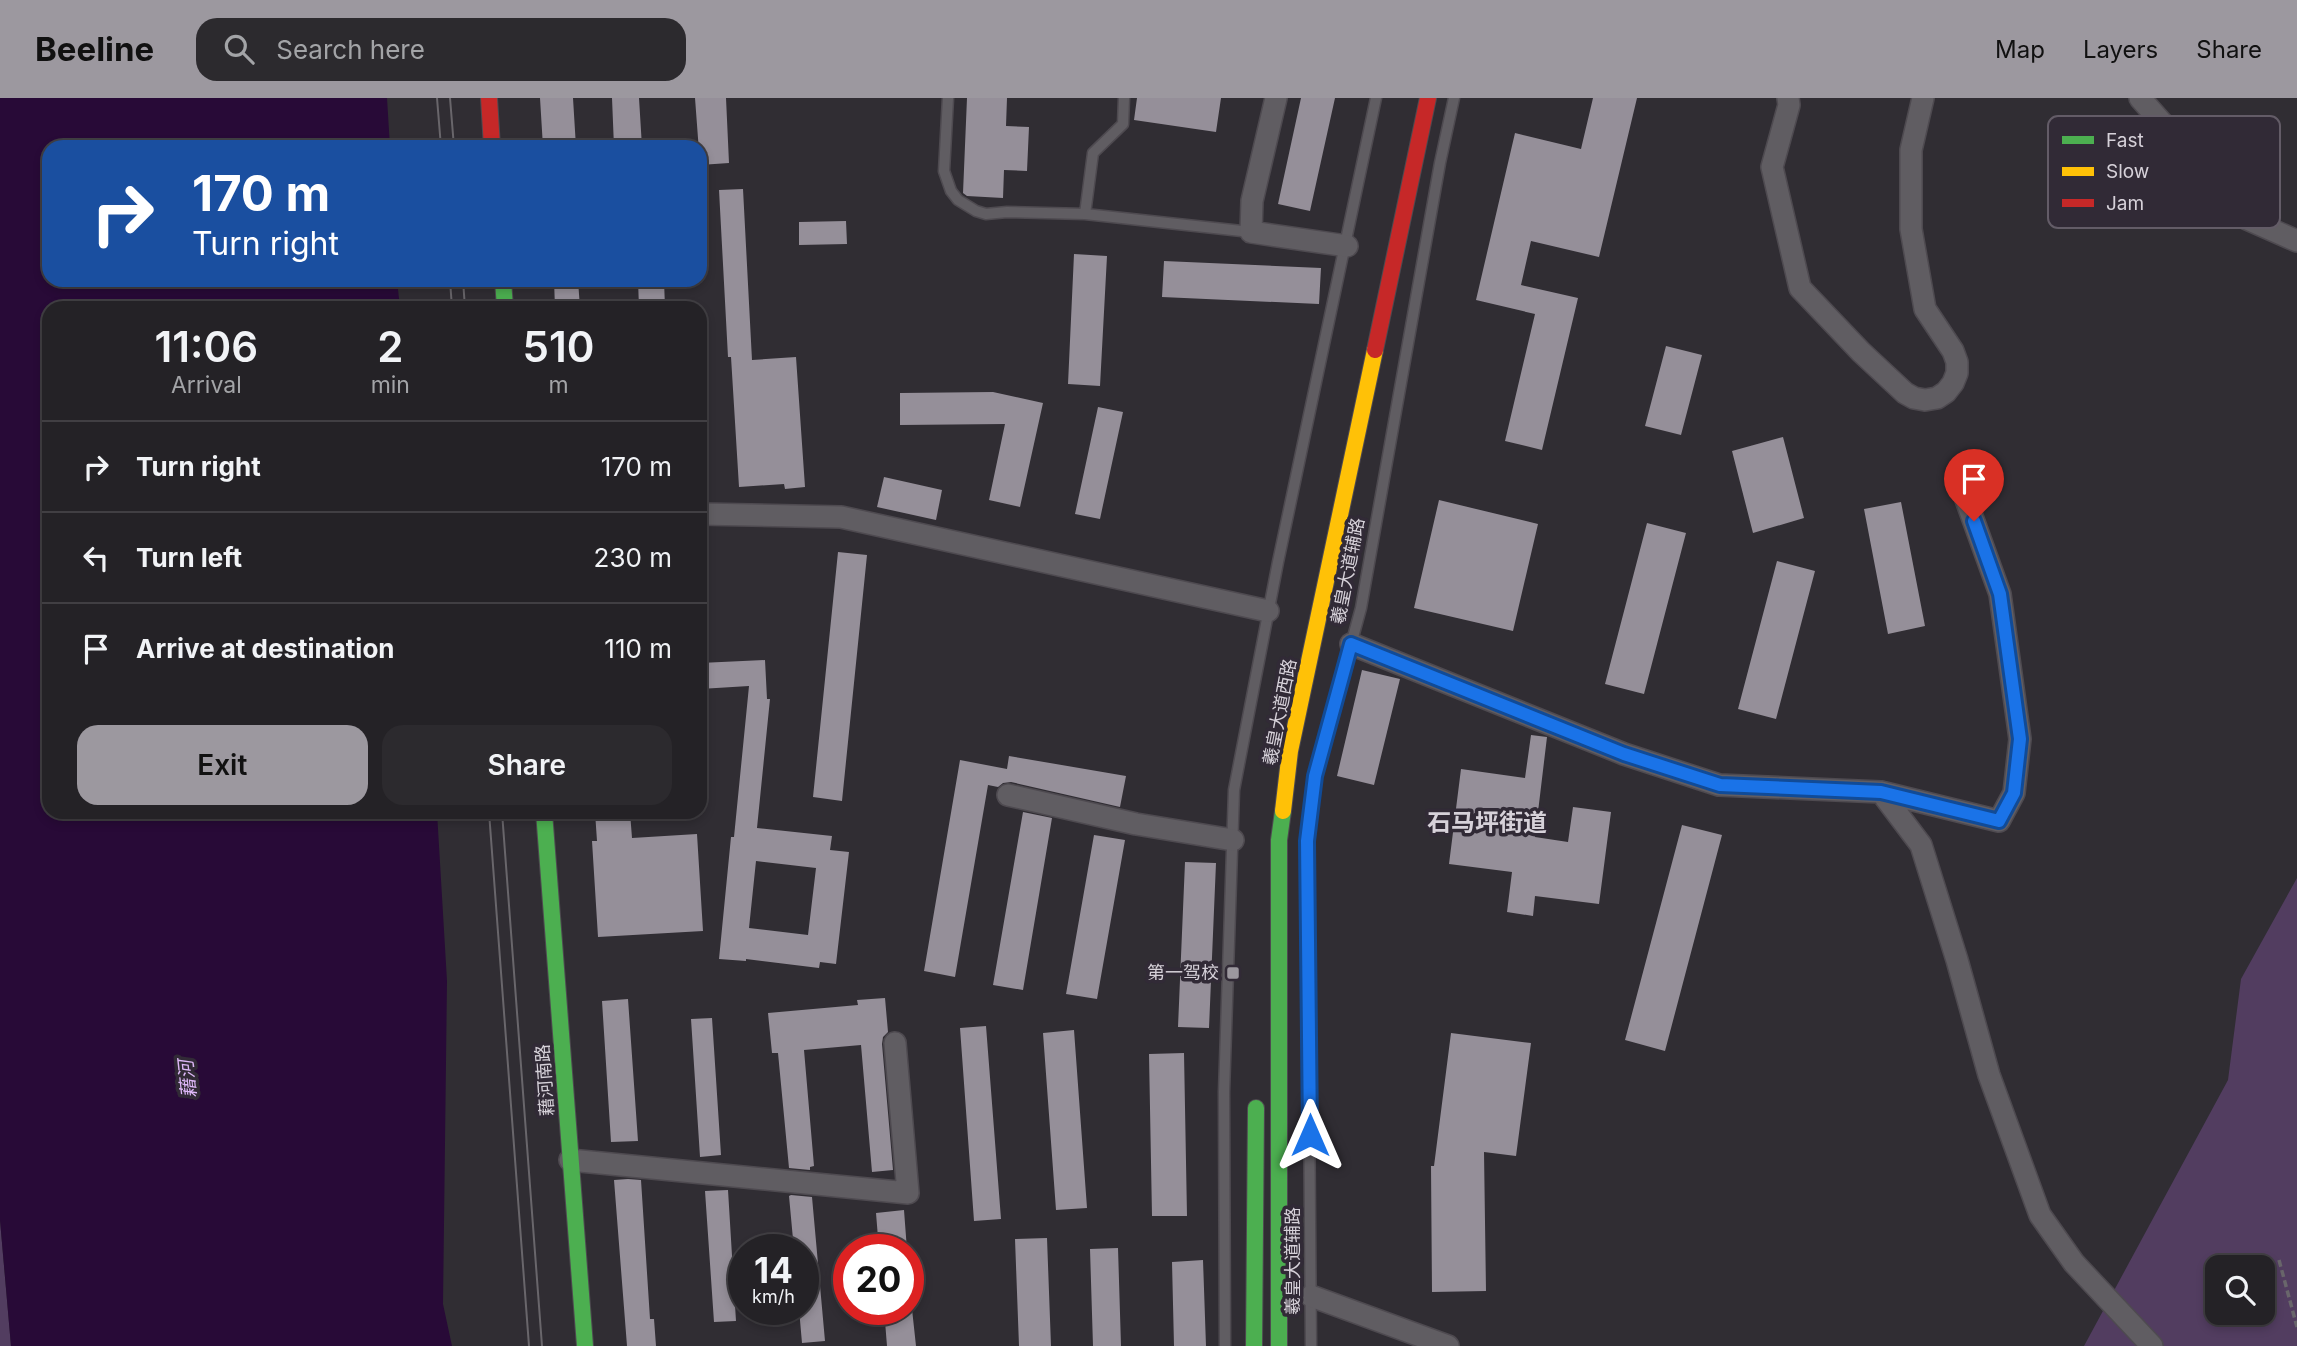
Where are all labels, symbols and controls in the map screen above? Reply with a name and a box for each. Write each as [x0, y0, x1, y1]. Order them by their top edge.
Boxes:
search box [196, 18, 686, 81]
text: Beeline [35, 29, 154, 69]
icon: search [220, 30, 258, 68]
text: Search here [276, 34, 425, 65]
text: Map [1995, 35, 2045, 64]
text: Layers [2083, 35, 2158, 64]
text: Share [2196, 35, 2262, 64]
legend [2048, 116, 2280, 228]
text: Fast [2106, 129, 2144, 152]
text: Slow [2106, 160, 2149, 183]
text: 170 m [192, 164, 330, 223]
icon: right [77, 168, 168, 259]
text: Jam [2106, 192, 2144, 215]
text: Turn right [192, 224, 339, 263]
text: 11:06 [155, 321, 258, 372]
text: 2 [377, 321, 403, 372]
text: 510 [523, 321, 594, 372]
text: Arrival [171, 371, 242, 399]
text: min [371, 371, 410, 399]
text: m [548, 371, 569, 399]
icon: right [77, 448, 115, 486]
pin [1944, 449, 2004, 521]
text: Turn right [136, 451, 261, 482]
text: 170 m [601, 451, 672, 482]
icon: arrive [1955, 460, 1993, 498]
street label: 羲皇大道辅路 [1327, 516, 1368, 626]
icon: left [77, 539, 115, 577]
text: Turn left [136, 542, 242, 573]
text: 230 m [594, 542, 672, 573]
icon: arrive [77, 630, 115, 668]
text: Arrive at destination [136, 633, 395, 664]
text: 110 m [604, 633, 672, 664]
street label: 羲皇大道西路 [1259, 657, 1300, 767]
button: Exit [77, 725, 368, 805]
button: Share [382, 725, 672, 805]
district label: 石马坪街道 [1427, 808, 1547, 837]
place label: 第一驾校 [1147, 962, 1219, 983]
marker: 第一驾校 [1225, 965, 1241, 981]
street label: 藉河南路 [532, 1043, 557, 1117]
water label: 藉河 [174, 1055, 201, 1099]
position arrow [1273, 1098, 1347, 1172]
street label: 羲皇大道辅路 [1282, 1207, 1303, 1315]
speed limit sign: 20 [833, 1234, 924, 1325]
text: 14 [754, 1249, 793, 1291]
map controls [2205, 1255, 2275, 1325]
button: search [2205, 1255, 2275, 1325]
text: km/h [752, 1286, 795, 1307]

